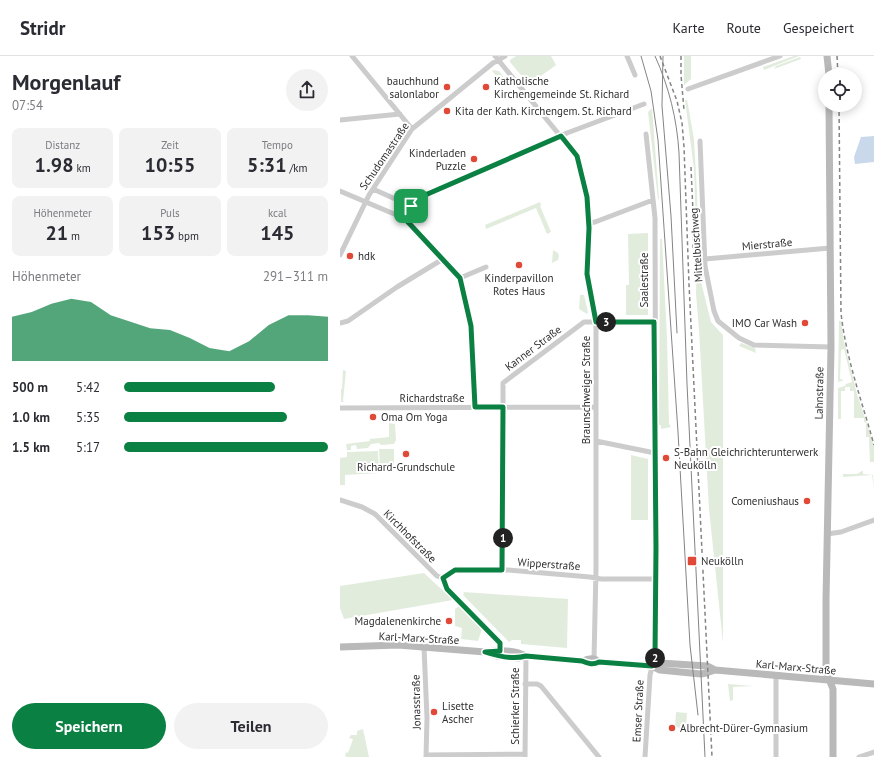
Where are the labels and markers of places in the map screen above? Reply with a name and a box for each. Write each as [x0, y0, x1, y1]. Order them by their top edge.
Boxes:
place label: bauchhund salonlabor [387, 74, 439, 101]
place label: Katholische Kirchengemeinde St. Richard [494, 74, 629, 101]
marker: bauchhund salonlabor [442, 82, 452, 92]
marker: Katholische Kirchengemeinde St. Richard [481, 82, 491, 92]
place label: Kita der Kath. Kirchengem. St. Richard [455, 104, 632, 118]
marker: Kita der Kath. Kirchengem. St. Richard [442, 106, 452, 116]
place label: Kinderladen Puzzle [409, 146, 466, 173]
marker: Kinderladen Puzzle [469, 154, 479, 164]
pin [394, 189, 428, 223]
place label: hdk [358, 249, 376, 263]
marker: hdk [345, 251, 355, 261]
marker: Kinderpavillon Rotes Haus [514, 260, 524, 270]
place label: Kinderpavillon Rotes Haus [485, 271, 553, 298]
pin: 3 [596, 312, 616, 332]
place label: IMO Car Wash [732, 316, 797, 330]
marker: IMO Car Wash [800, 318, 810, 328]
place label: Oma Om Yoga [381, 410, 447, 424]
marker: Oma Om Yoga [368, 412, 378, 422]
place label: S-Bahn Gleichrichterunterwerk Neukölln [674, 445, 819, 472]
marker: Richard-Grundschule [401, 449, 411, 459]
marker: S-Bahn Gleichrichterunterwerk Neukölln [661, 453, 671, 463]
place label: Richard-Grundschule [357, 460, 456, 474]
place label: Comeniushaus [731, 494, 799, 508]
marker: Comeniushaus [802, 496, 812, 506]
pin: 1 [493, 528, 513, 548]
place label: Neukölln [701, 554, 743, 568]
marker: Neukölln [686, 555, 698, 567]
place label: Magdalenenkirche [355, 614, 441, 628]
marker: Magdalenenkirche [444, 616, 454, 626]
pin: 2 [645, 648, 665, 668]
place label: Lisette Ascher [442, 699, 474, 726]
marker: Lisette Ascher [429, 707, 439, 717]
place label: Albrecht-Dürer-Gymnasium [680, 721, 808, 735]
marker: Albrecht-Dürer-Gymnasium [667, 723, 677, 733]

